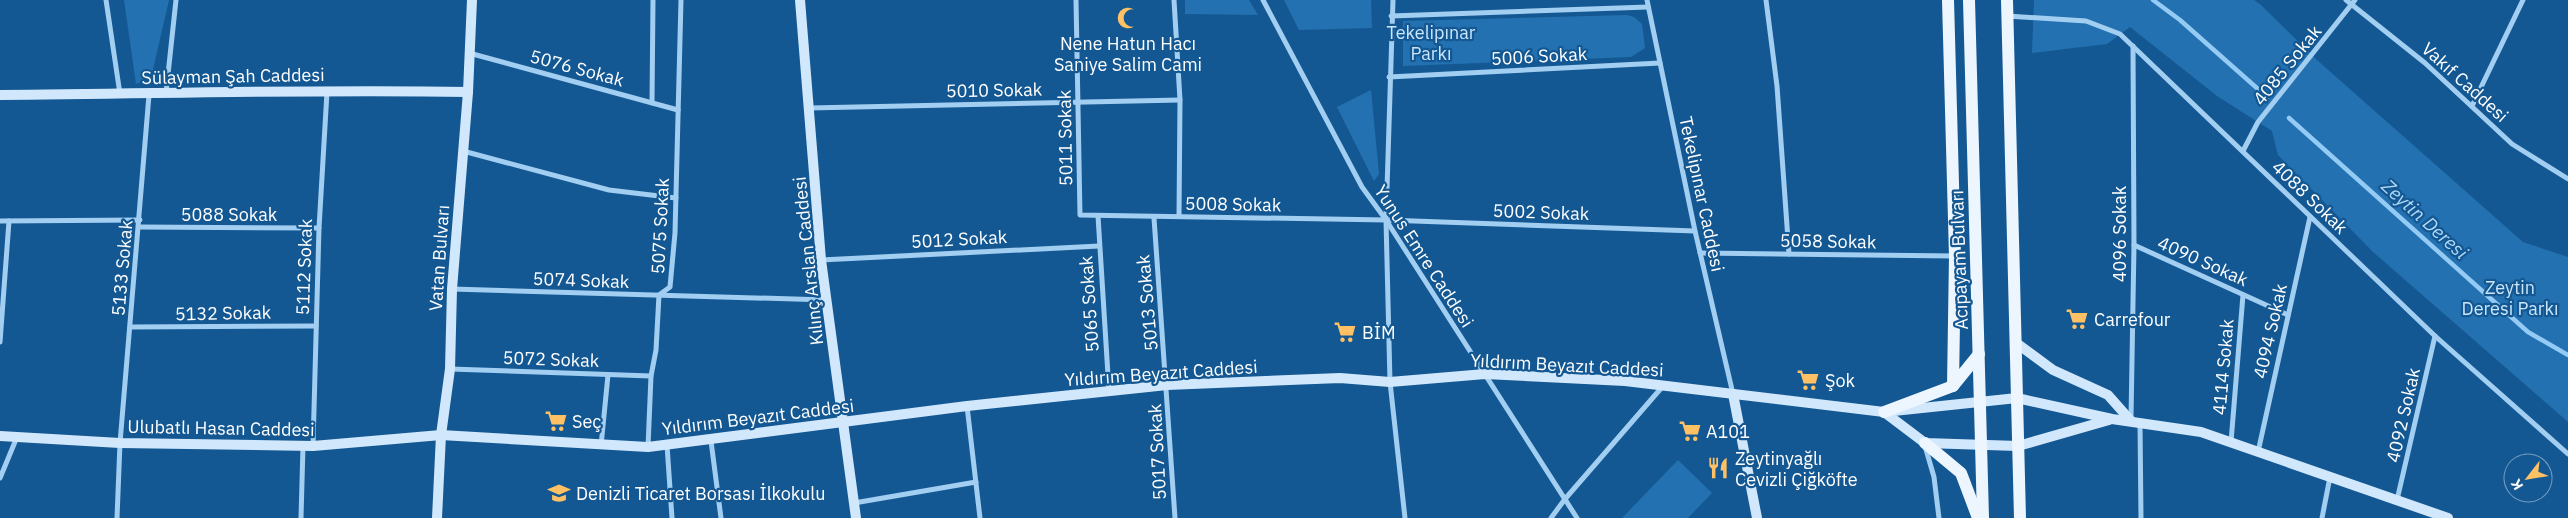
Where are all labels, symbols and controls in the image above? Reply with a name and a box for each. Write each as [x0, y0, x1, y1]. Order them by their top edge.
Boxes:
mosque icon: Nene Hatun Hacı Saniye Salim Cami [1115, 5, 1141, 31]
street label: 4085 Sokak [2248, 20, 2327, 110]
park label: Tekelipınar Parkı [1387, 21, 1476, 65]
place label: Nene Hatun Hacı Saniye Salim Cami [1054, 32, 1202, 76]
street label: Vakıf Caddesi [2417, 37, 2513, 127]
street label: 5006 Sokak [1490, 42, 1588, 70]
street label: 5076 Sokak [527, 44, 627, 92]
street label: Sülayman Şah Caddesi [141, 63, 325, 89]
street label: 5010 Sokak [946, 78, 1043, 102]
street label: 5011 Sokak [1053, 89, 1077, 186]
street label: Tekelipınar Caddesi [1674, 114, 1730, 274]
street label: 4088 Sokak [2267, 155, 2353, 239]
water label: Zeytin Deresi [2376, 173, 2474, 265]
street label: Kılınç Arslan Caddesi [788, 176, 828, 346]
street label: 5075 Sokak [646, 177, 674, 275]
street label: Yunus Emre Caddesi [1369, 180, 1479, 332]
street label: 4096 Sokak [2108, 185, 2131, 282]
street label: Acıpayam Bulvarı [1945, 190, 1973, 330]
street label: 5008 Sokak [1185, 192, 1282, 216]
street label: 5002 Sokak [1492, 199, 1590, 225]
street label: 5088 Sokak [181, 203, 278, 226]
street label: Vatan Bulvarı [424, 204, 454, 312]
street label: 5133 Sokak [106, 218, 138, 317]
street label: 5112 Sokak [291, 218, 317, 316]
street label: 5012 Sokak [910, 225, 1008, 253]
street label: 5058 Sokak [1780, 229, 1877, 253]
street label: 4090 Sokak [2154, 231, 2252, 291]
street label: 5013 Sokak [1131, 253, 1163, 352]
street label: 5065 Sokak [1074, 255, 1104, 353]
street label: 5074 Sokak [532, 267, 630, 293]
park label: Zeytin Deresi Parkı [2462, 276, 2558, 320]
street label: 4094 Sokak [2248, 281, 2292, 381]
street label: 5132 Sokak [175, 301, 272, 325]
supermarket icon: Carrefour [2064, 306, 2090, 332]
place label: Carrefour [2094, 308, 2171, 331]
street label: 4114 Sokak [2207, 317, 2239, 416]
supermarket icon: BİM [1332, 319, 1358, 345]
place label: BİM [1362, 321, 1396, 344]
street label: 5072 Sokak [502, 346, 600, 372]
street label: Yıldırım Beyazıt Caddesi [1470, 348, 1664, 382]
street label: Yıldırım Beyazıt Caddesi [1064, 355, 1258, 391]
street label: 4092 Sokak [2381, 365, 2425, 465]
supermarket icon: Şok [1795, 367, 1821, 393]
place label: Şok [1825, 369, 1856, 392]
street label: Yıldırım Beyazıt Caddesi [661, 394, 855, 440]
street label: 5017 Sokak [1143, 403, 1171, 501]
supermarket icon: Seç [543, 408, 569, 434]
place label: Seç [572, 410, 601, 433]
street label: Ulubatlı Hasan Caddesi [127, 415, 315, 441]
supermarket icon: A101 [1677, 418, 1703, 444]
place label: A101 [1706, 420, 1750, 443]
place label: Zeytinyağlı Cevizli Çiğköfte [1735, 447, 1858, 491]
north arrow [2503, 453, 2553, 503]
restaurant icon: Zeytinyağlı Cevizli Çiğköfte [1705, 455, 1731, 481]
text: K [2507, 476, 2527, 494]
school or university icon: Denizli Ticaret Borsası İlkokulu [546, 480, 572, 506]
place label: Denizli Ticaret Borsası İlkokulu [576, 482, 825, 505]

